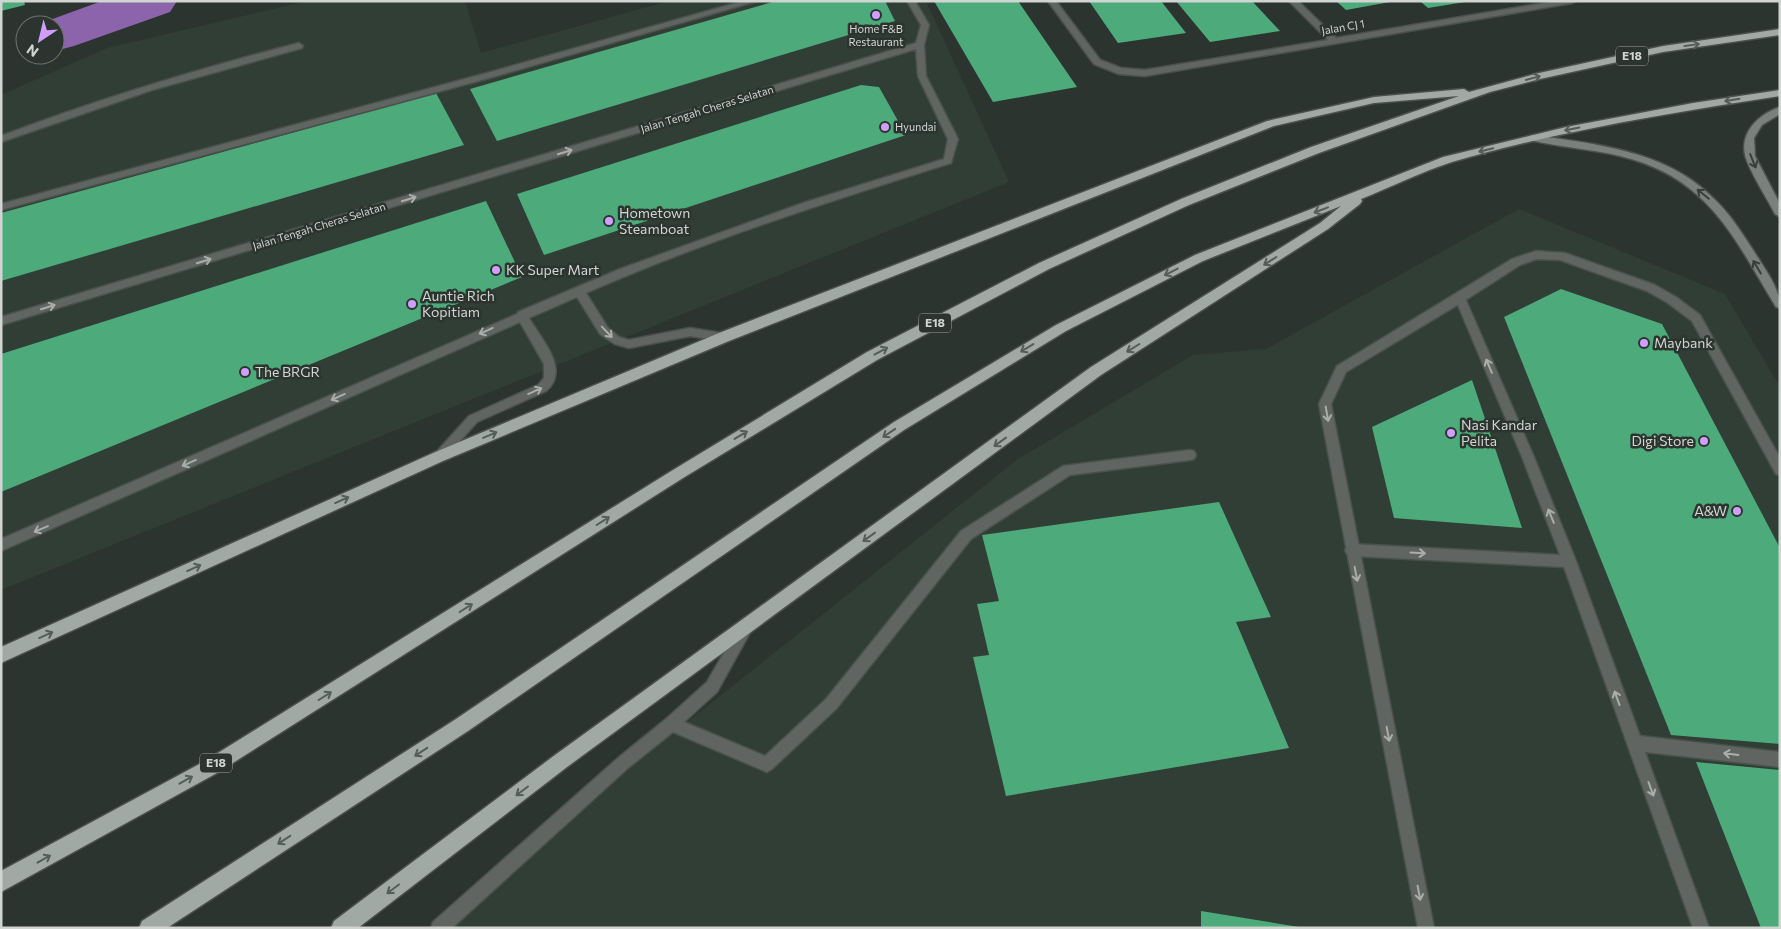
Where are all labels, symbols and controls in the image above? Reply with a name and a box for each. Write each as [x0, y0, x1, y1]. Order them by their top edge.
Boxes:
marker: Home F&B Restaurant [870, 9, 882, 21]
north arrow [15, 15, 65, 65]
street label: Jalan CJ 1 [1320, 16, 1366, 38]
place label: Home F&B Restaurant [848, 22, 904, 48]
one-way arrow [1683, 40, 1699, 50]
text: N [23, 41, 41, 61]
road number: E18 [1616, 46, 1648, 66]
one-way arrow [1524, 72, 1540, 82]
street label: Jalan Tengah Cheras Selatan [639, 82, 775, 136]
one-way arrow [1724, 96, 1740, 106]
place label: Hyundai [895, 120, 936, 133]
marker: Hyundai [879, 121, 891, 133]
one-way arrow [1564, 125, 1580, 135]
one-way arrow [557, 146, 573, 156]
one-way arrow [1478, 146, 1494, 155]
one-way arrow [1749, 153, 1758, 168]
one-way arrow [1696, 188, 1709, 199]
one-way arrow [401, 193, 417, 203]
street label: Jalan Tengah Cheras Selatan [251, 199, 387, 253]
place label: Hometown Steamboat [619, 204, 690, 237]
one-way arrow [1314, 206, 1329, 215]
marker: Hometown Steamboat [603, 215, 615, 227]
one-way arrow [195, 255, 211, 265]
one-way arrow [1263, 256, 1277, 266]
place label: KK Super Mart [506, 261, 600, 278]
one-way arrow [1752, 261, 1762, 275]
marker: KK Super Mart [490, 264, 502, 276]
one-way arrow [1164, 268, 1179, 277]
place label: Auntie Rich Kopitiam [422, 287, 495, 320]
marker: Auntie Rich Kopitiam [406, 298, 418, 310]
one-way arrow [40, 302, 56, 312]
road number: E18 [919, 314, 951, 332]
one-way arrow [601, 326, 613, 338]
one-way arrow [479, 327, 494, 336]
place label: Maybank [1654, 334, 1713, 351]
marker: Maybank [1638, 337, 1650, 349]
one-way arrow [1021, 343, 1035, 353]
one-way arrow [1126, 343, 1140, 353]
one-way arrow [873, 346, 887, 356]
one-way arrow [1483, 359, 1493, 374]
place label: The BRGR [255, 363, 320, 380]
marker: The BRGR [239, 366, 251, 378]
one-way arrow [527, 386, 542, 396]
one-way arrow [331, 393, 346, 403]
one-way arrow [1323, 406, 1332, 422]
place label: Nasi Kandar Pelita [1461, 416, 1538, 449]
marker: Nasi Kandar Pelita [1445, 427, 1457, 439]
one-way arrow [882, 428, 896, 438]
one-way arrow [482, 429, 497, 439]
one-way arrow [734, 430, 748, 440]
place label: Digi Store [1631, 432, 1694, 449]
marker: Digi Store [1698, 435, 1710, 447]
one-way arrow [994, 436, 1007, 447]
one-way arrow [182, 459, 197, 469]
one-way arrow [334, 495, 349, 505]
place label: A&W [1694, 502, 1727, 519]
marker: A&W [1731, 505, 1743, 517]
one-way arrow [1546, 509, 1555, 524]
one-way arrow [596, 516, 610, 526]
one-way arrow [34, 524, 49, 534]
one-way arrow [862, 532, 876, 542]
one-way arrow [1410, 549, 1426, 558]
one-way arrow [186, 562, 201, 572]
one-way arrow [1352, 566, 1362, 582]
one-way arrow [459, 603, 473, 613]
one-way arrow [38, 629, 53, 639]
one-way arrow [318, 690, 332, 700]
one-way arrow [1612, 690, 1621, 706]
one-way arrow [1383, 725, 1393, 741]
one-way arrow [414, 747, 428, 757]
one-way arrow [1724, 749, 1740, 759]
road number: E18 [200, 754, 232, 772]
one-way arrow [179, 775, 194, 785]
one-way arrow [1647, 781, 1656, 796]
one-way arrow [516, 785, 529, 796]
one-way arrow [278, 835, 292, 845]
one-way arrow [36, 853, 51, 863]
one-way arrow [387, 883, 400, 894]
one-way arrow [1415, 885, 1424, 901]

